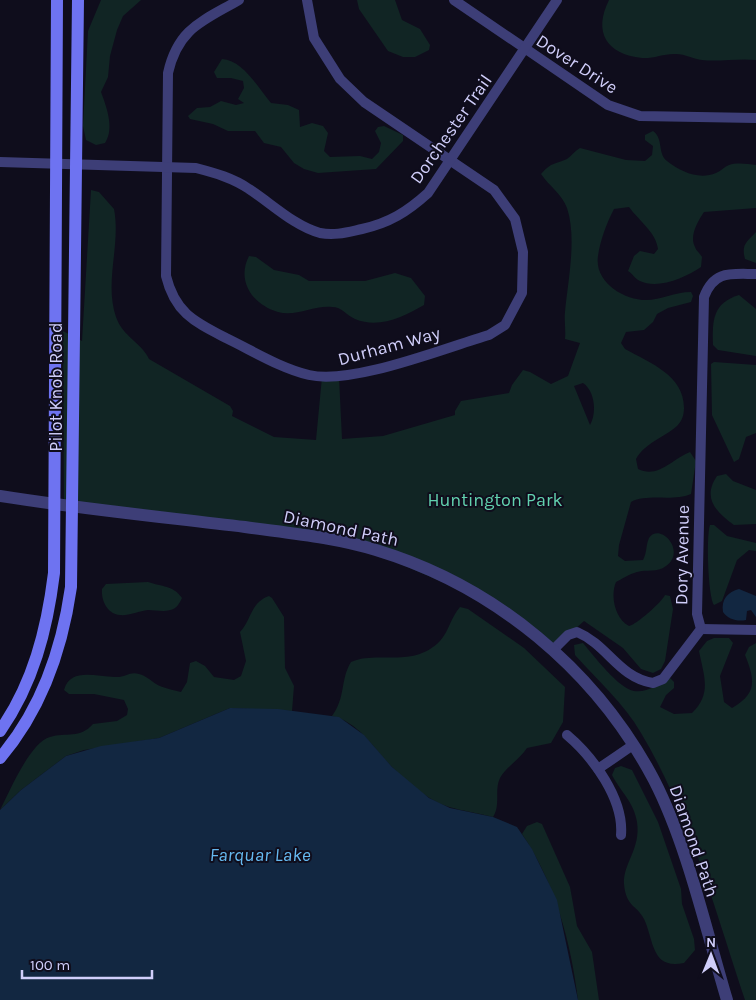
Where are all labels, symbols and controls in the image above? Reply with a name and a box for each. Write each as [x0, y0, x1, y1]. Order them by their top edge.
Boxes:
street label: Dover Drive [532, 29, 622, 99]
street label: Dorchester Trail [405, 70, 497, 188]
street label: Pilot Knob Road [45, 322, 67, 452]
street label: Durham Way [335, 322, 443, 370]
park label: Huntington Park [427, 489, 563, 511]
street label: Diamond Path [281, 505, 401, 551]
street label: Dory Avenue [670, 505, 694, 605]
street label: Diamond Path [665, 782, 723, 900]
water label: Farquar Lake [209, 844, 311, 866]
north arrow [686, 930, 736, 980]
text: N [706, 934, 716, 951]
scale bar [22, 948, 152, 980]
text: 100 m [30, 956, 70, 974]

